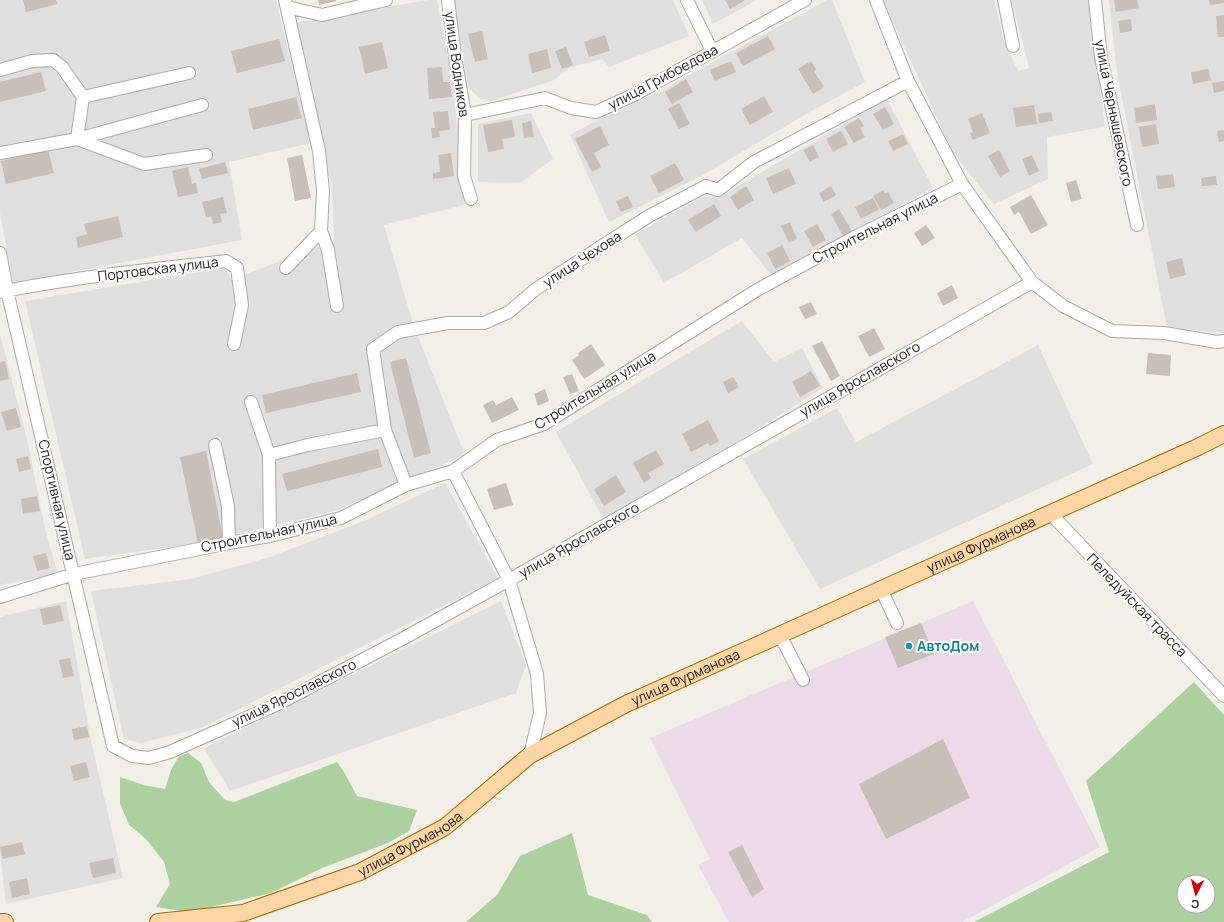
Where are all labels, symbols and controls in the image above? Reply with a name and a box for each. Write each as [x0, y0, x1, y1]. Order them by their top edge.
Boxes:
street label: улица Водников [441, 10, 474, 118]
street label: улица Чернышевского [1091, 38, 1138, 188]
street label: улица Грибоедова [604, 40, 721, 114]
street label: Строительная улица [809, 188, 941, 267]
street label: улица Чехова [539, 226, 625, 291]
street label: Портовская улица [96, 252, 219, 285]
street label: улица Ярославского [796, 336, 923, 421]
street label: Строительная улица [531, 346, 659, 433]
street label: Спортивная улица [34, 438, 81, 562]
street label: улица Ярославского [515, 497, 642, 582]
street label: Строительная улица [199, 509, 339, 556]
street label: улица Фурманова [923, 511, 1038, 577]
street label: Пеледуйская трасса [1083, 549, 1192, 661]
place label: АвтоДом [917, 636, 979, 655]
marker: АвтоДом [904, 641, 914, 651]
street label: улица Фурманова [628, 644, 743, 710]
street label: улица Ярославского [228, 654, 359, 731]
street label: улица Фурманова [354, 806, 466, 880]
north arrow [1176, 874, 1216, 914]
text: С [1190, 897, 1200, 912]

